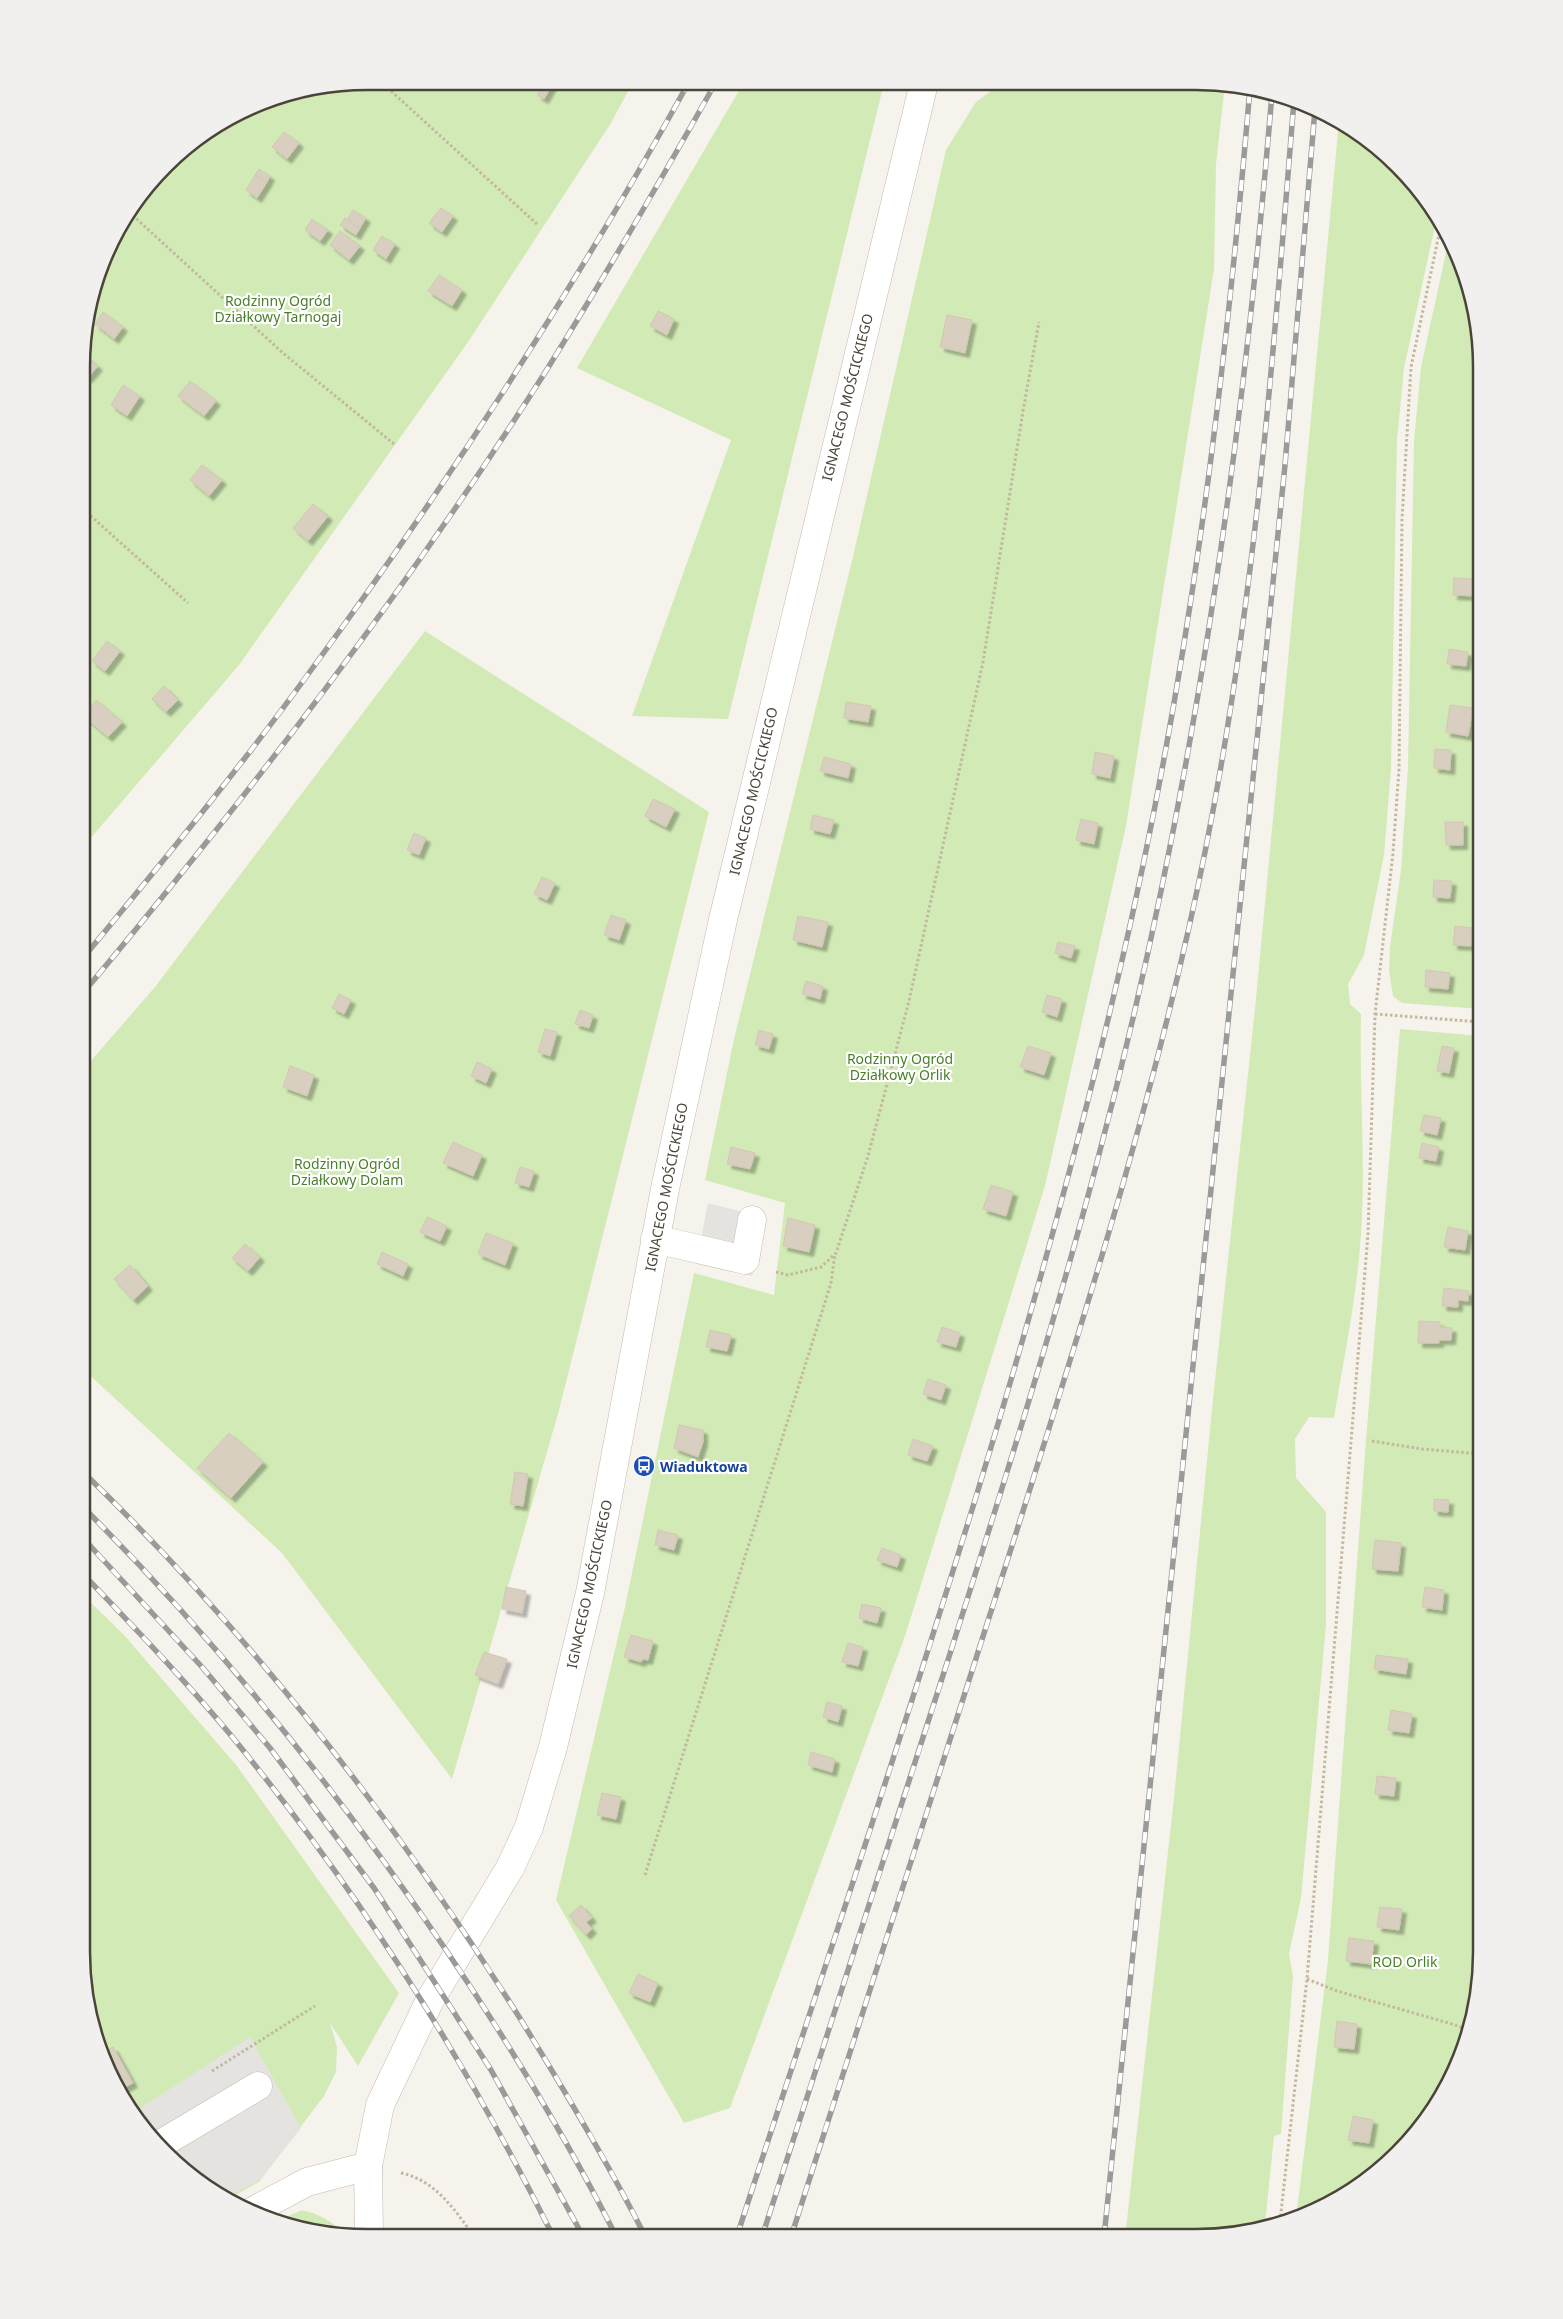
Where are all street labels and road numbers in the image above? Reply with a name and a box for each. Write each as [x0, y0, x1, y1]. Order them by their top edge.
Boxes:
street label: IGNACEGO MOŚCICKIEGO [817, 311, 877, 483]
street label: IGNACEGO MOŚCICKIEGO [724, 705, 782, 877]
street label: IGNACEGO MOŚCICKIEGO [640, 1101, 692, 1273]
street label: IGNACEGO MOŚCICKIEGO [562, 1498, 616, 1670]

